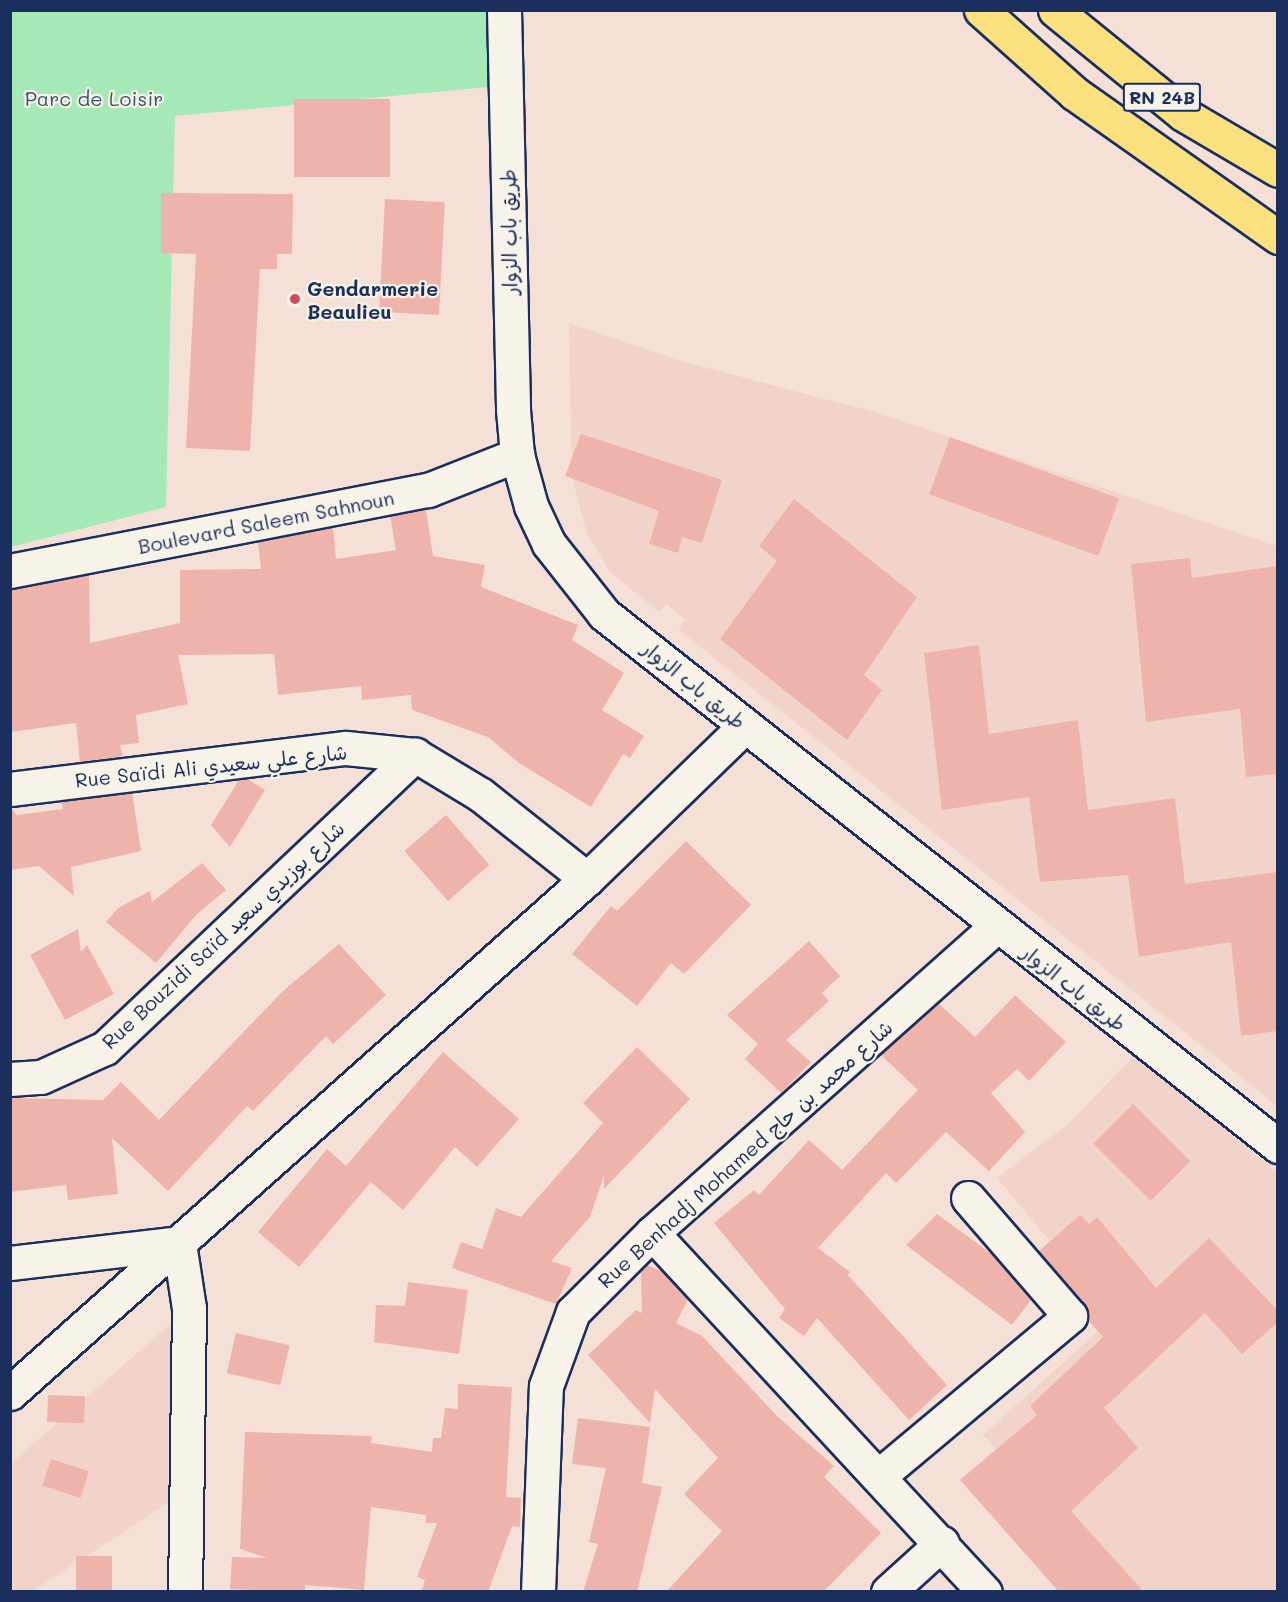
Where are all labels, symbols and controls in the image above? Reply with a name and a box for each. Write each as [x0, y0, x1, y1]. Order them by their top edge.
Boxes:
road number: RN 24B [1122, 82, 1202, 112]
park label: Parc de Loisir [25, 86, 163, 110]
street label: طريق باب الزوار [496, 169, 522, 295]
place label: Gendarmerie Beaulieu [307, 276, 438, 323]
marker: Gendarmerie Beaulieu [288, 292, 302, 306]
street label: Boulevard Saleem Sahnoun [136, 485, 396, 559]
street label: طريق باب الزوار [638, 636, 750, 734]
street label: Rue Saïdi Ali شارع علي سعيدي [74, 740, 348, 792]
street label: Rue Bouzidi Saïd شارع بوزيدي سعيد [97, 816, 349, 1054]
street label: طريق باب الزوار [1017, 940, 1131, 1036]
street label: Rue Benhadj Mohamed شارع محمد بن حاج [593, 1015, 897, 1293]

